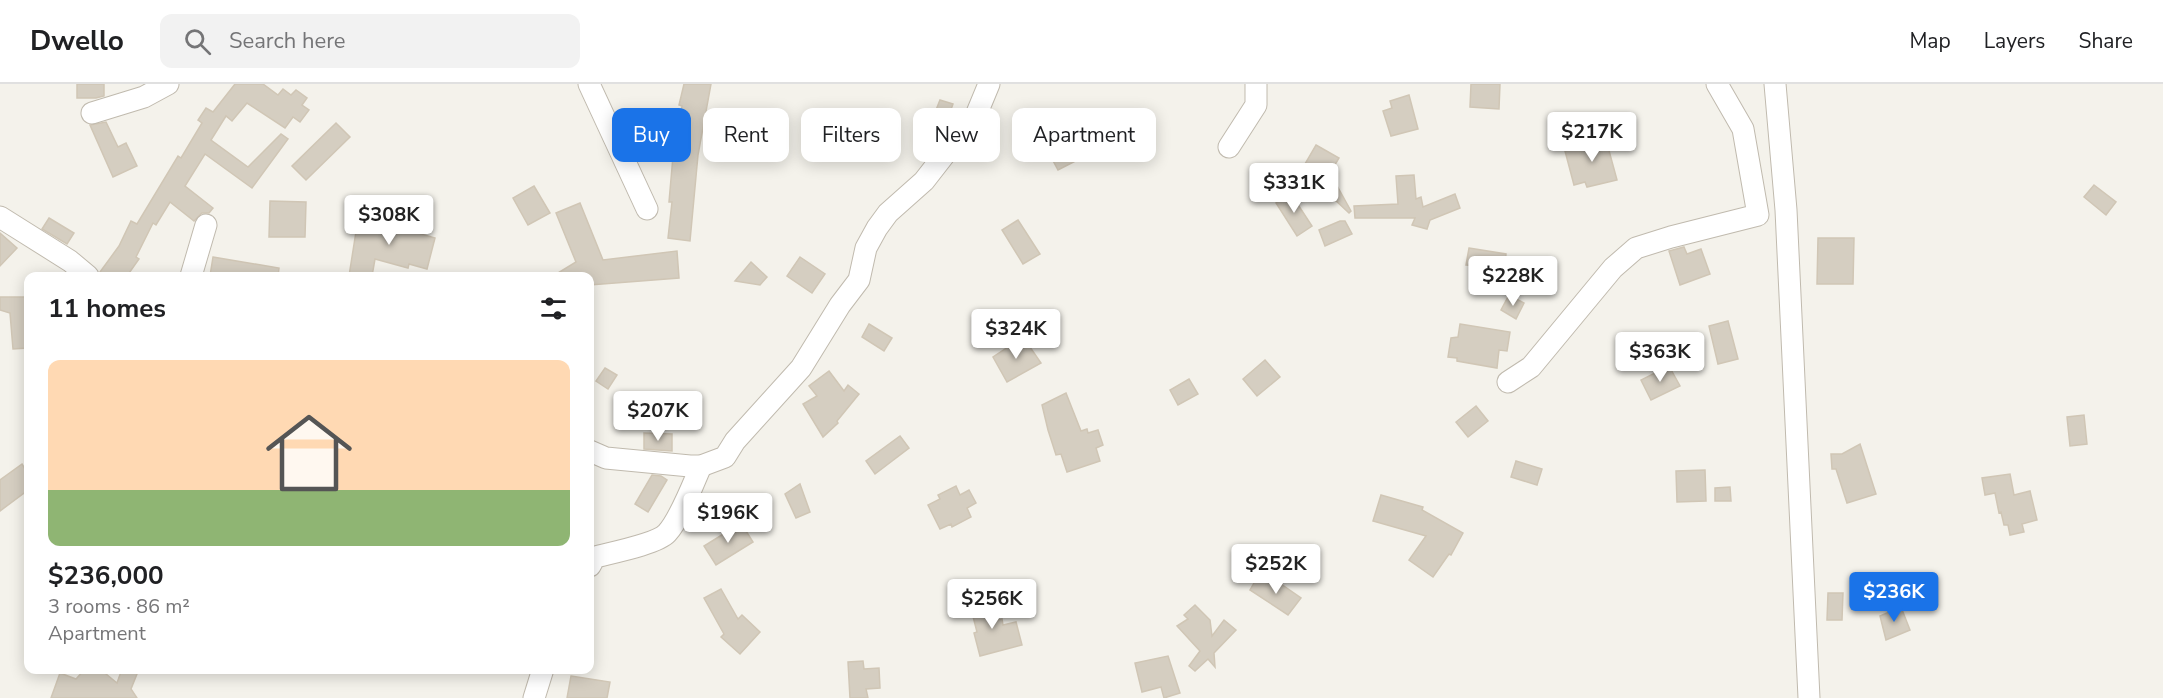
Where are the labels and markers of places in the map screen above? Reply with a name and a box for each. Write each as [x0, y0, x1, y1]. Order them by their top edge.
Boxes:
pin: $217K [1550, 112, 1634, 163]
pin: $331K [1252, 163, 1336, 214]
pin: $308K [347, 195, 431, 246]
pin: $228K [1471, 256, 1555, 307]
pin: $324K [974, 309, 1058, 360]
pin: $363K [1618, 332, 1702, 383]
pin: $207K [616, 391, 700, 442]
pin: $196K [686, 493, 770, 544]
pin: $252K [1234, 544, 1318, 595]
pin: $236K [1852, 572, 1936, 623]
pin: $256K [950, 579, 1034, 630]

